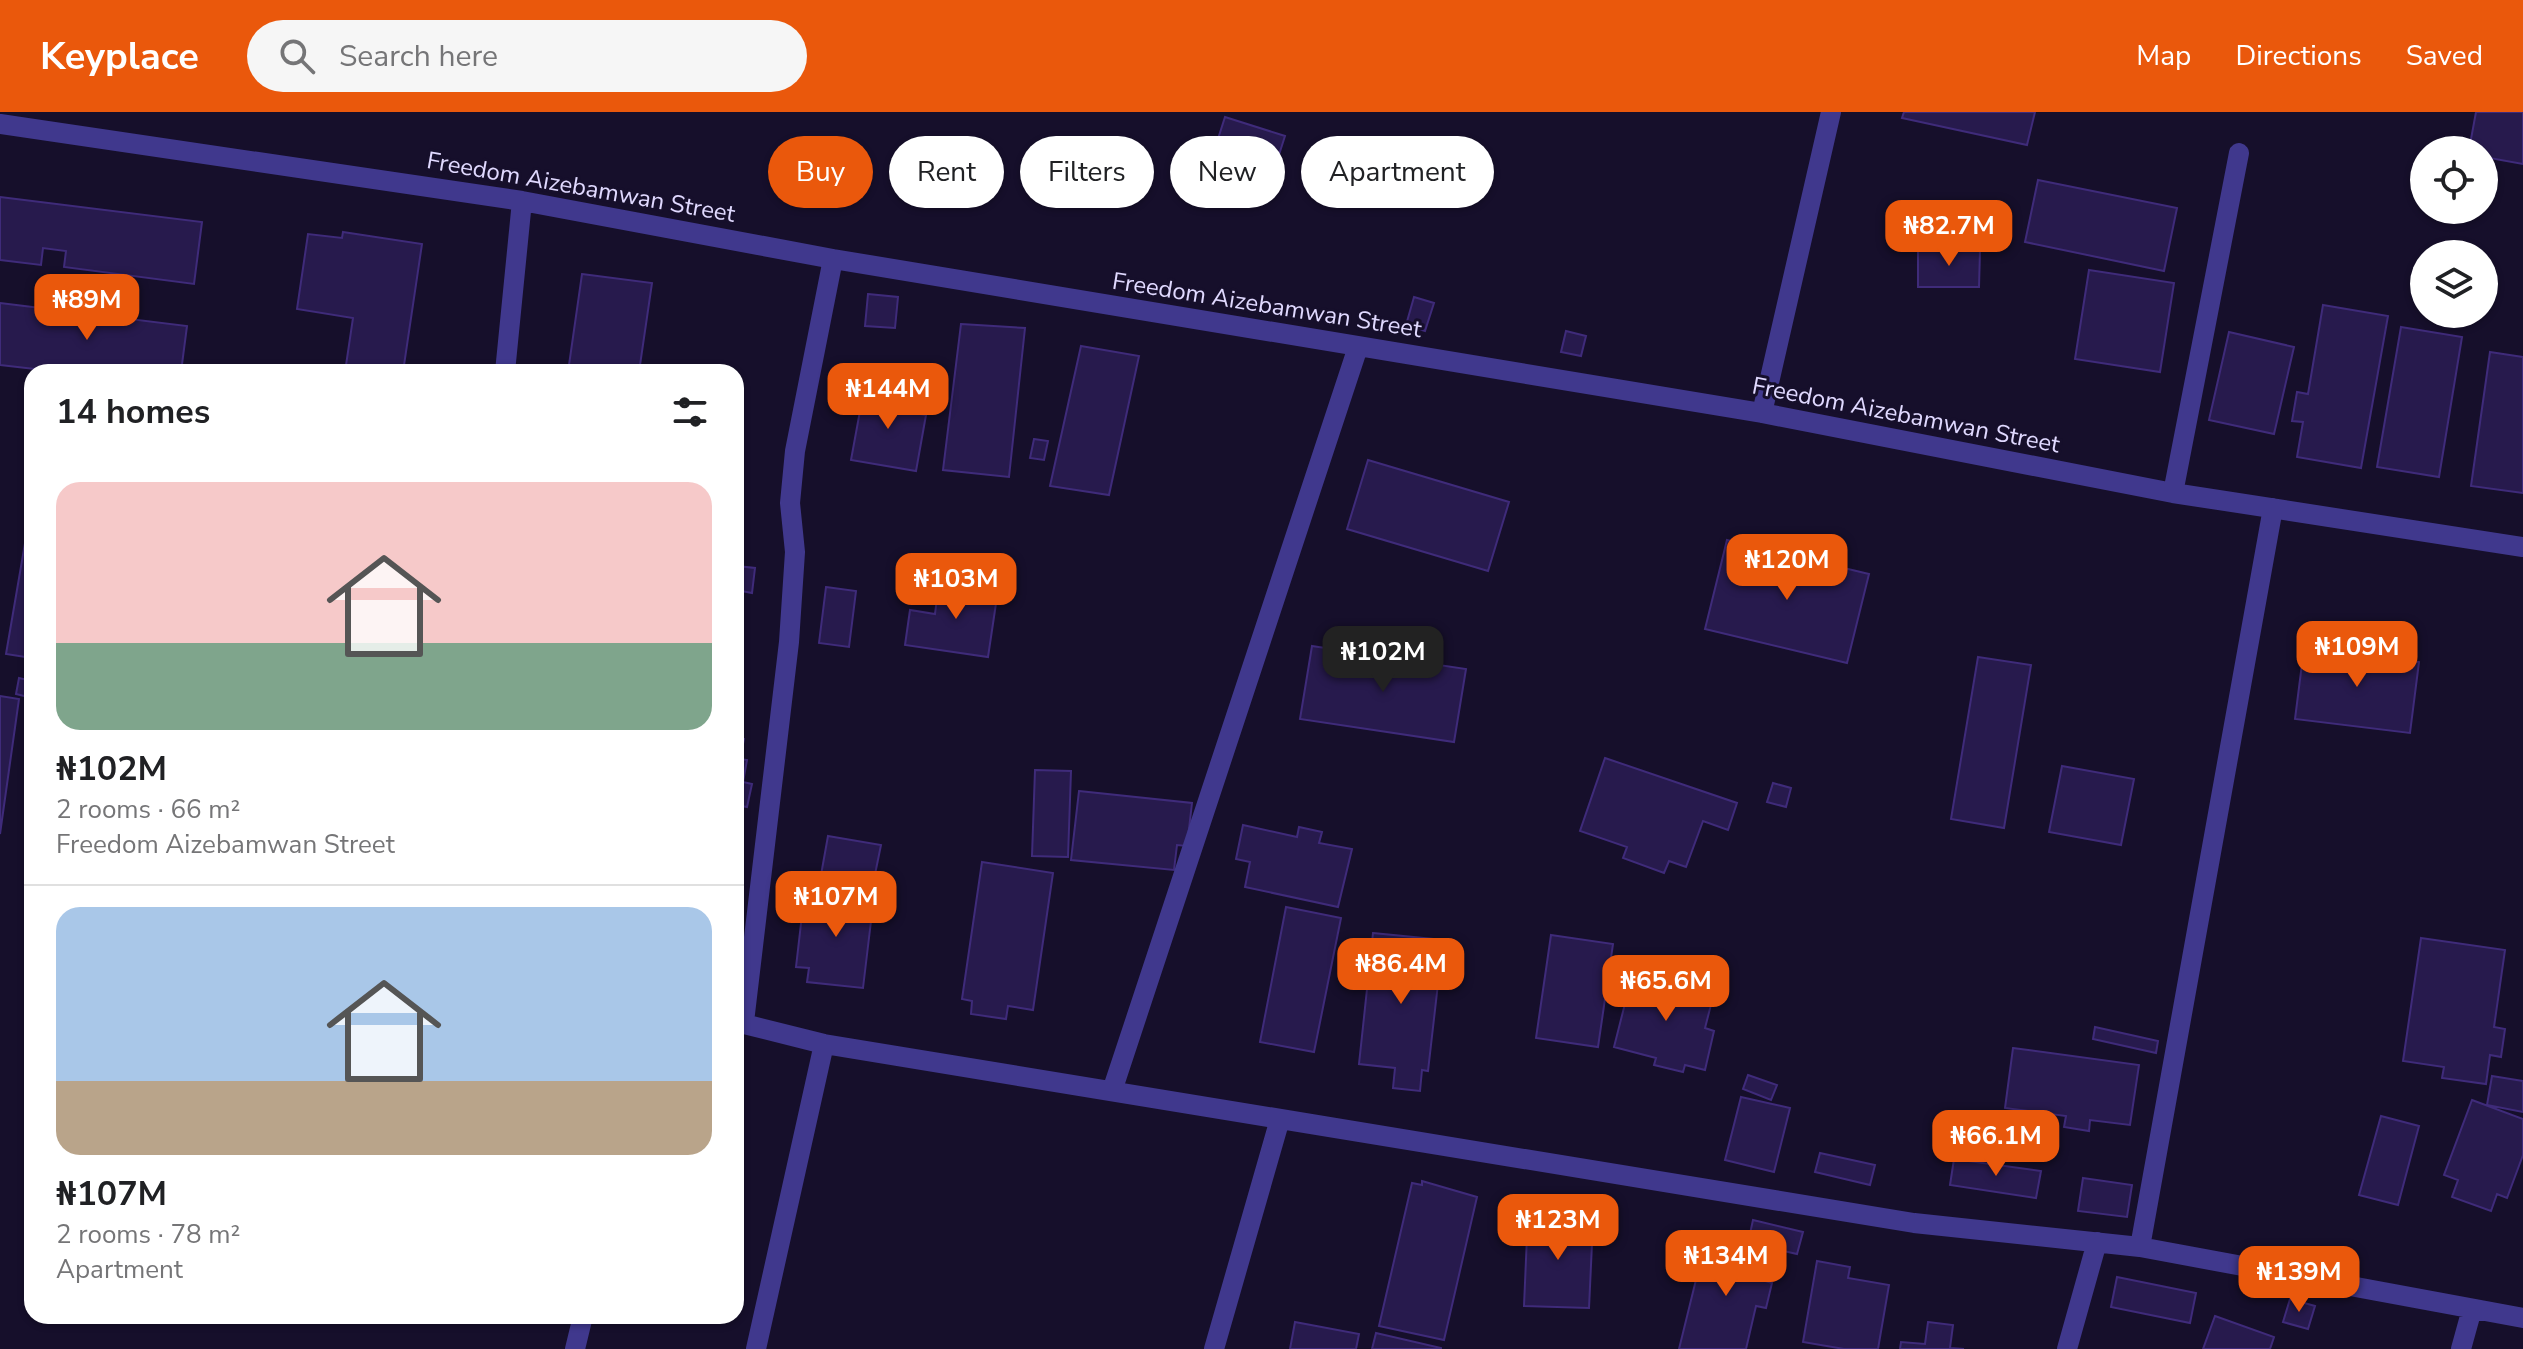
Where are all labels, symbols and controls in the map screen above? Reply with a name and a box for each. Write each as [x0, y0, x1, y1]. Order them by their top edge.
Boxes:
search box [247, 20, 807, 92]
text: Keyplace [40, 31, 199, 82]
icon: search [275, 34, 319, 78]
text: Search here [339, 36, 498, 77]
text: Map [2136, 37, 2191, 75]
text: Directions [2235, 37, 2362, 75]
text: Saved [2406, 37, 2483, 75]
chip: Buy [768, 136, 873, 208]
chip: Rent [889, 136, 1004, 208]
chip: Filters [1020, 136, 1154, 208]
chip: New [1170, 136, 1285, 208]
chip: Apartment [1301, 136, 1494, 208]
map controls [2410, 136, 2498, 328]
button: locate [2410, 136, 2498, 224]
street label: Freedom Aizebamwan Street [424, 144, 738, 230]
pin: ₦82.7M [1884, 200, 2014, 268]
text: ₦82.7M [1903, 208, 1995, 243]
button: layers [2410, 240, 2498, 328]
street label: Freedom Aizebamwan Street [1110, 265, 1425, 345]
pin: ₦89M [40, 274, 134, 342]
text: ₦89M [52, 282, 122, 317]
pin: ₦144M [832, 363, 944, 431]
street label: Freedom Aizebamwan Street [1749, 369, 2063, 461]
text: ₦144M [846, 371, 930, 406]
text: 14 homes [56, 389, 210, 435]
icon: filters [668, 390, 712, 434]
icon: home [312, 534, 456, 678]
pin: ₦120M [1731, 534, 1843, 602]
text: ₦120M [1745, 542, 1829, 577]
pin: ₦103M [900, 553, 1012, 621]
text: ₦103M [914, 561, 998, 596]
pin: ₦109M [2301, 621, 2413, 689]
pin: ₦102M [1327, 626, 1439, 694]
text: ₦109M [2315, 629, 2399, 664]
text: ₦102M [1341, 634, 1425, 669]
text: ₦102M [56, 746, 167, 792]
text: 2 rooms · 66 m² [56, 792, 240, 827]
text: Freedom Aizebamwan Street [56, 827, 395, 862]
pin: ₦107M [780, 871, 892, 939]
text: ₦107M [794, 879, 878, 914]
pin: ₦86.4M [1336, 938, 1466, 1006]
text: ₦86.4M [1355, 946, 1447, 981]
pin: ₦65.6M [1601, 955, 1731, 1023]
icon: home [312, 959, 456, 1103]
text: ₦65.6M [1620, 963, 1712, 998]
pin: ₦66.1M [1931, 1110, 2061, 1178]
text: ₦66.1M [1950, 1118, 2042, 1153]
text: ₦107M [56, 1171, 167, 1217]
pin: ₦123M [1502, 1194, 1614, 1262]
text: ₦123M [1516, 1202, 1600, 1237]
text: 2 rooms · 78 m² [56, 1217, 240, 1252]
pin: ₦134M [1670, 1230, 1782, 1298]
text: ₦134M [1684, 1238, 1768, 1273]
pin: ₦139M [2243, 1246, 2355, 1314]
text: Apartment [56, 1252, 183, 1287]
text: ₦139M [2257, 1254, 2341, 1289]

